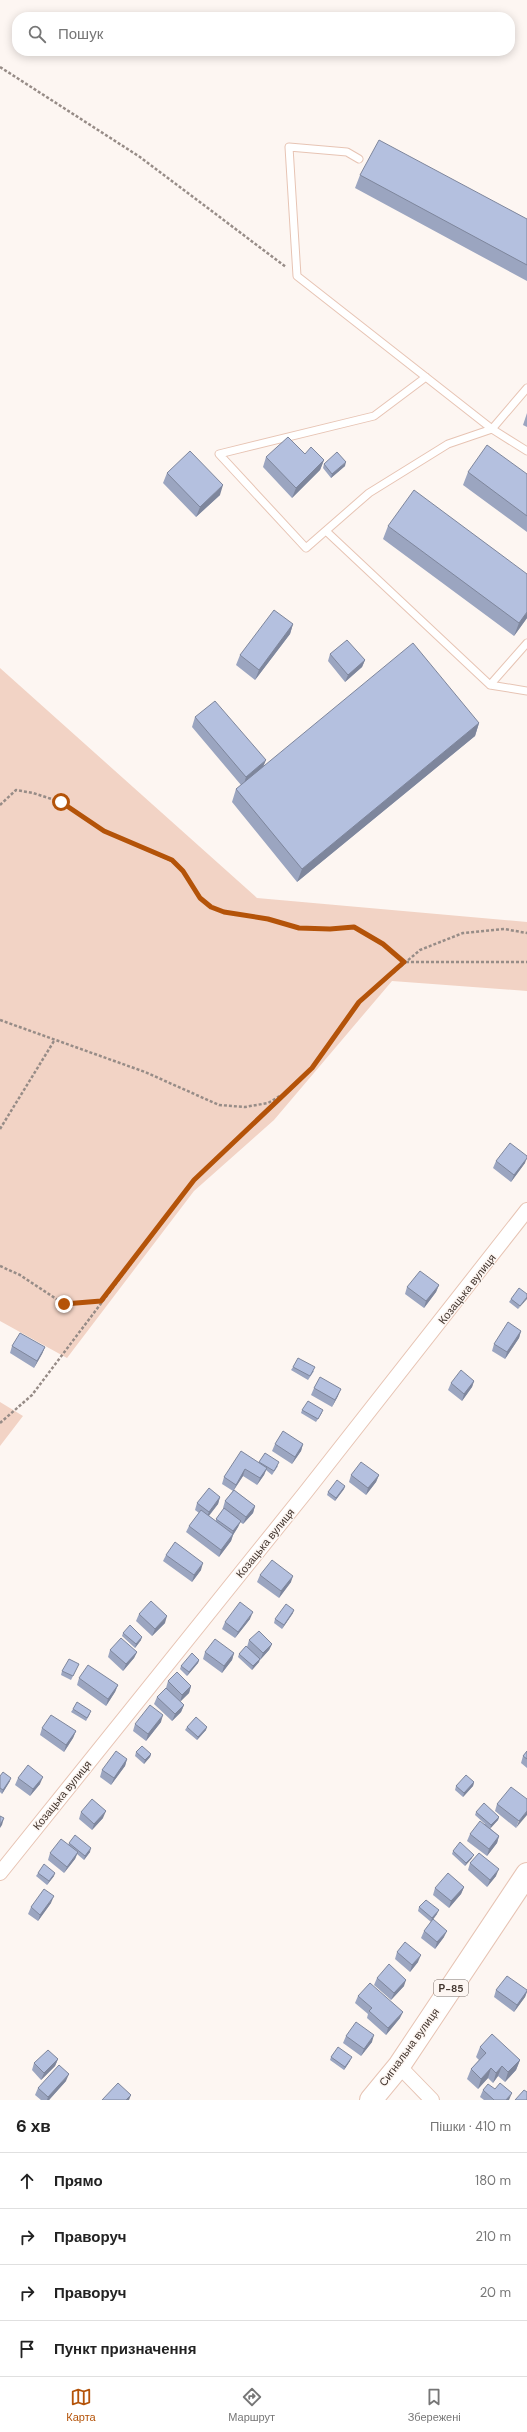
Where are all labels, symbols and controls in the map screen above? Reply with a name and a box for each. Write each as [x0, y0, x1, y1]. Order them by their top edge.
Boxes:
search box [12, 12, 515, 56]
icon: search [26, 23, 48, 45]
text: Пошук [58, 24, 103, 44]
route start [52, 793, 70, 811]
street label: Козацька вулиця [435, 1251, 499, 1327]
route end [55, 1295, 73, 1313]
street label: Козацька вулиця [233, 1505, 297, 1581]
street label: Козацька вулиця [30, 1757, 94, 1833]
road number: Р-85 [434, 1980, 468, 1996]
street label: Сигнальна вулиця [376, 2005, 442, 2089]
text: 6 хв [16, 2115, 51, 2137]
text: Пішки · 410 m [430, 2118, 511, 2135]
icon: ahead [16, 2170, 38, 2192]
text: Прямо [54, 2171, 103, 2191]
text: 180 m [475, 2172, 511, 2189]
icon: right [16, 2226, 38, 2248]
text: Праворуч [54, 2227, 127, 2247]
text: 210 m [476, 2228, 511, 2245]
icon: right [16, 2282, 38, 2304]
text: Праворуч [54, 2283, 127, 2303]
text: 20 m [480, 2284, 511, 2301]
icon: arrive [16, 2338, 38, 2360]
text: Пункт призначення [54, 2339, 196, 2359]
tab: Карта [66, 2386, 96, 2424]
tab: Маршрут [228, 2386, 275, 2424]
tab: Збережені [408, 2386, 461, 2424]

